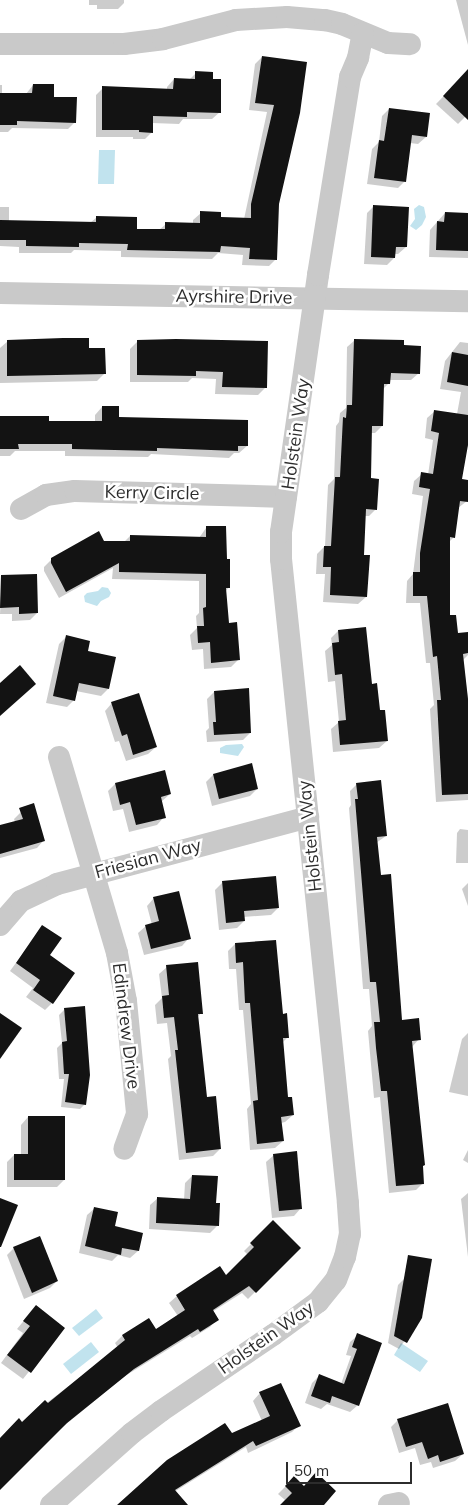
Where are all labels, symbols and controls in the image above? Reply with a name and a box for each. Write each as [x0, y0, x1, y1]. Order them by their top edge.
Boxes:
street label: Ayrshire Drive [175, 285, 293, 309]
street label: Holstein Way [278, 377, 314, 491]
street label: Kerry Circle [104, 481, 200, 505]
street label: Holstein Way [293, 779, 327, 893]
street label: Friesian Way [93, 834, 203, 884]
street label: Edindrew Drive [108, 962, 144, 1090]
street label: Holstein Way [214, 1297, 318, 1379]
scale bar [288, 1452, 414, 1484]
text: 50 m [294, 1461, 329, 1480]

